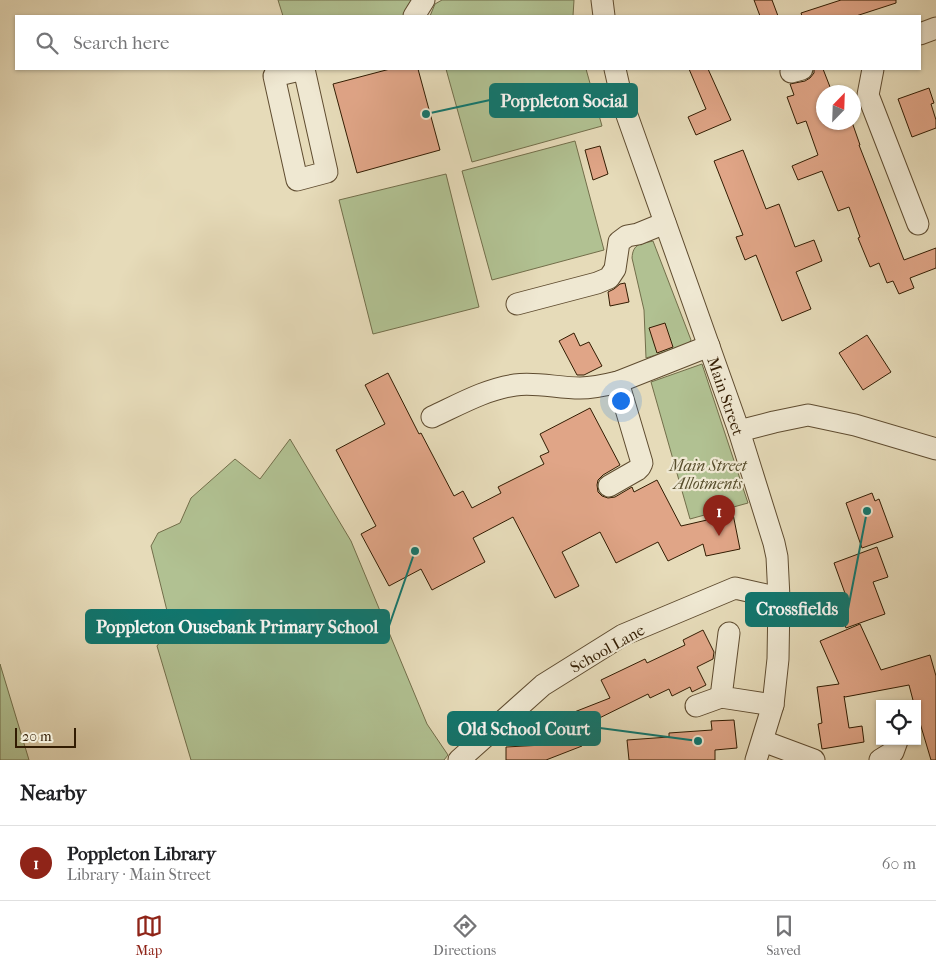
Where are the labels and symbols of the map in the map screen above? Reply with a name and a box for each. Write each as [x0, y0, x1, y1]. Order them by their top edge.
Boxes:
callout: Poppleton Social [490, 84, 637, 117]
north arrow [816, 85, 861, 130]
text: Poppleton Social [500, 91, 629, 112]
street label: Main Street [703, 354, 748, 438]
your location [608, 388, 634, 414]
park label: Main Street Allotments [668, 456, 748, 493]
pin: 1 [703, 495, 735, 536]
callout: Crossfields [746, 593, 848, 626]
text: Crossfields [756, 599, 838, 620]
callout: Poppleton Ousebank Primary School [86, 610, 389, 643]
text: Poppleton Ousebank Primary School [96, 617, 379, 638]
street label: School Lane [567, 620, 648, 677]
callout: Old School Court [448, 712, 600, 745]
text: Old School Court [458, 719, 591, 740]
scale bar [15, 725, 76, 748]

